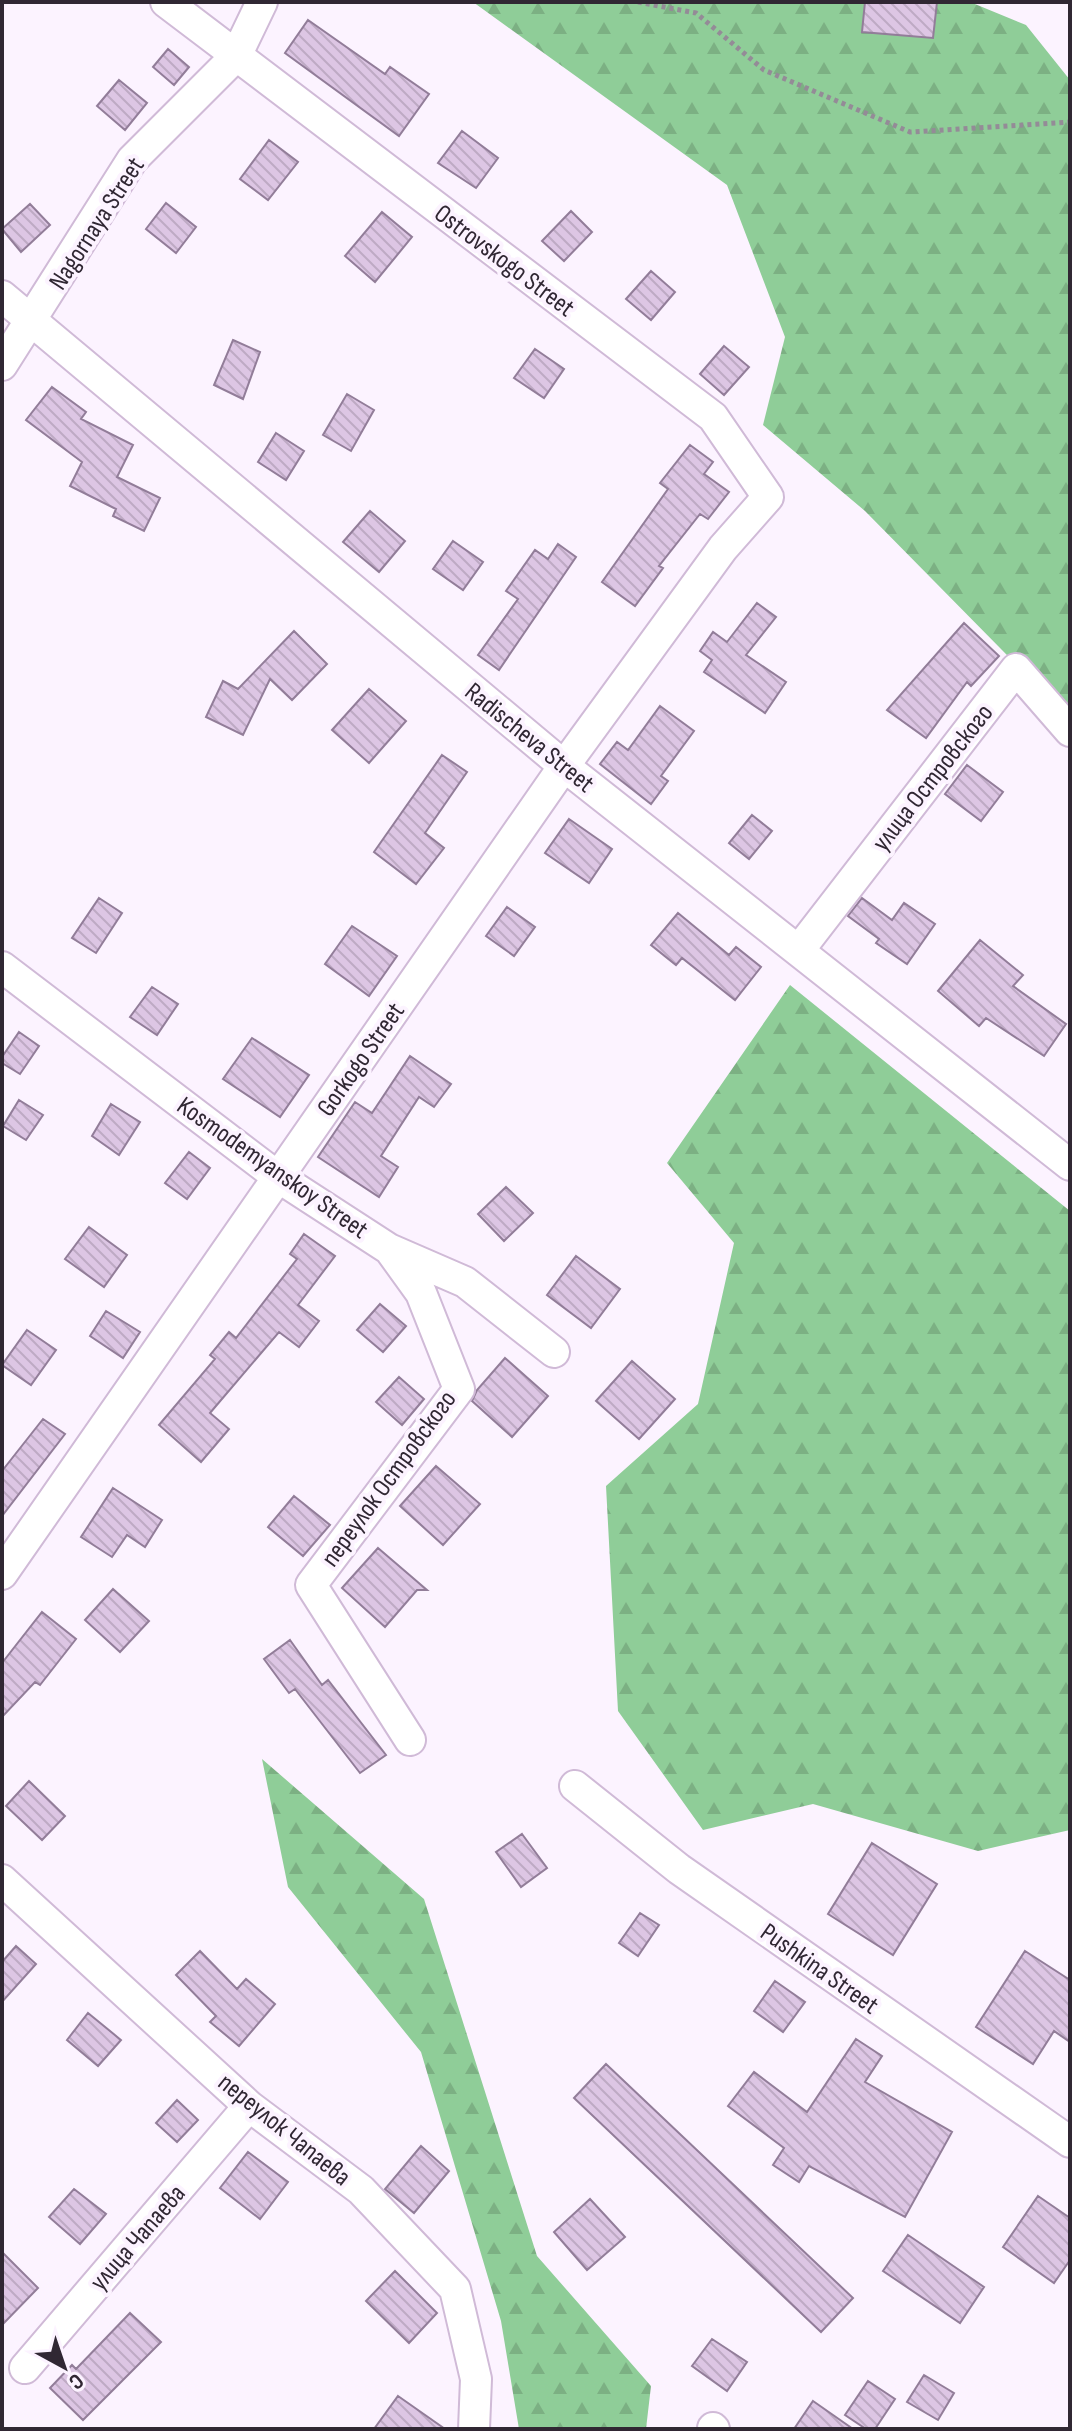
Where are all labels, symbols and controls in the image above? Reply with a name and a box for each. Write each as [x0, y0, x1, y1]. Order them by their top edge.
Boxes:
street label: Nagornaya Street [43, 152, 152, 296]
street label: Ostrovskogo Street [428, 198, 580, 324]
street label: Radischeva Street [458, 677, 600, 800]
street label: улица Островского [866, 698, 1000, 858]
street label: Gorkogo Street [311, 997, 412, 1123]
street label: Kosmodemyanskoy Street [171, 1091, 374, 1246]
street label: переулок Островского [315, 1385, 463, 1573]
street label: Pushkina Street [754, 1917, 884, 2021]
street label: переулок Чапаева [211, 2067, 357, 2193]
street label: улица Чапаева [84, 2179, 192, 2297]
north arrow [24, 2327, 104, 2407]
text: С [63, 2367, 89, 2395]

